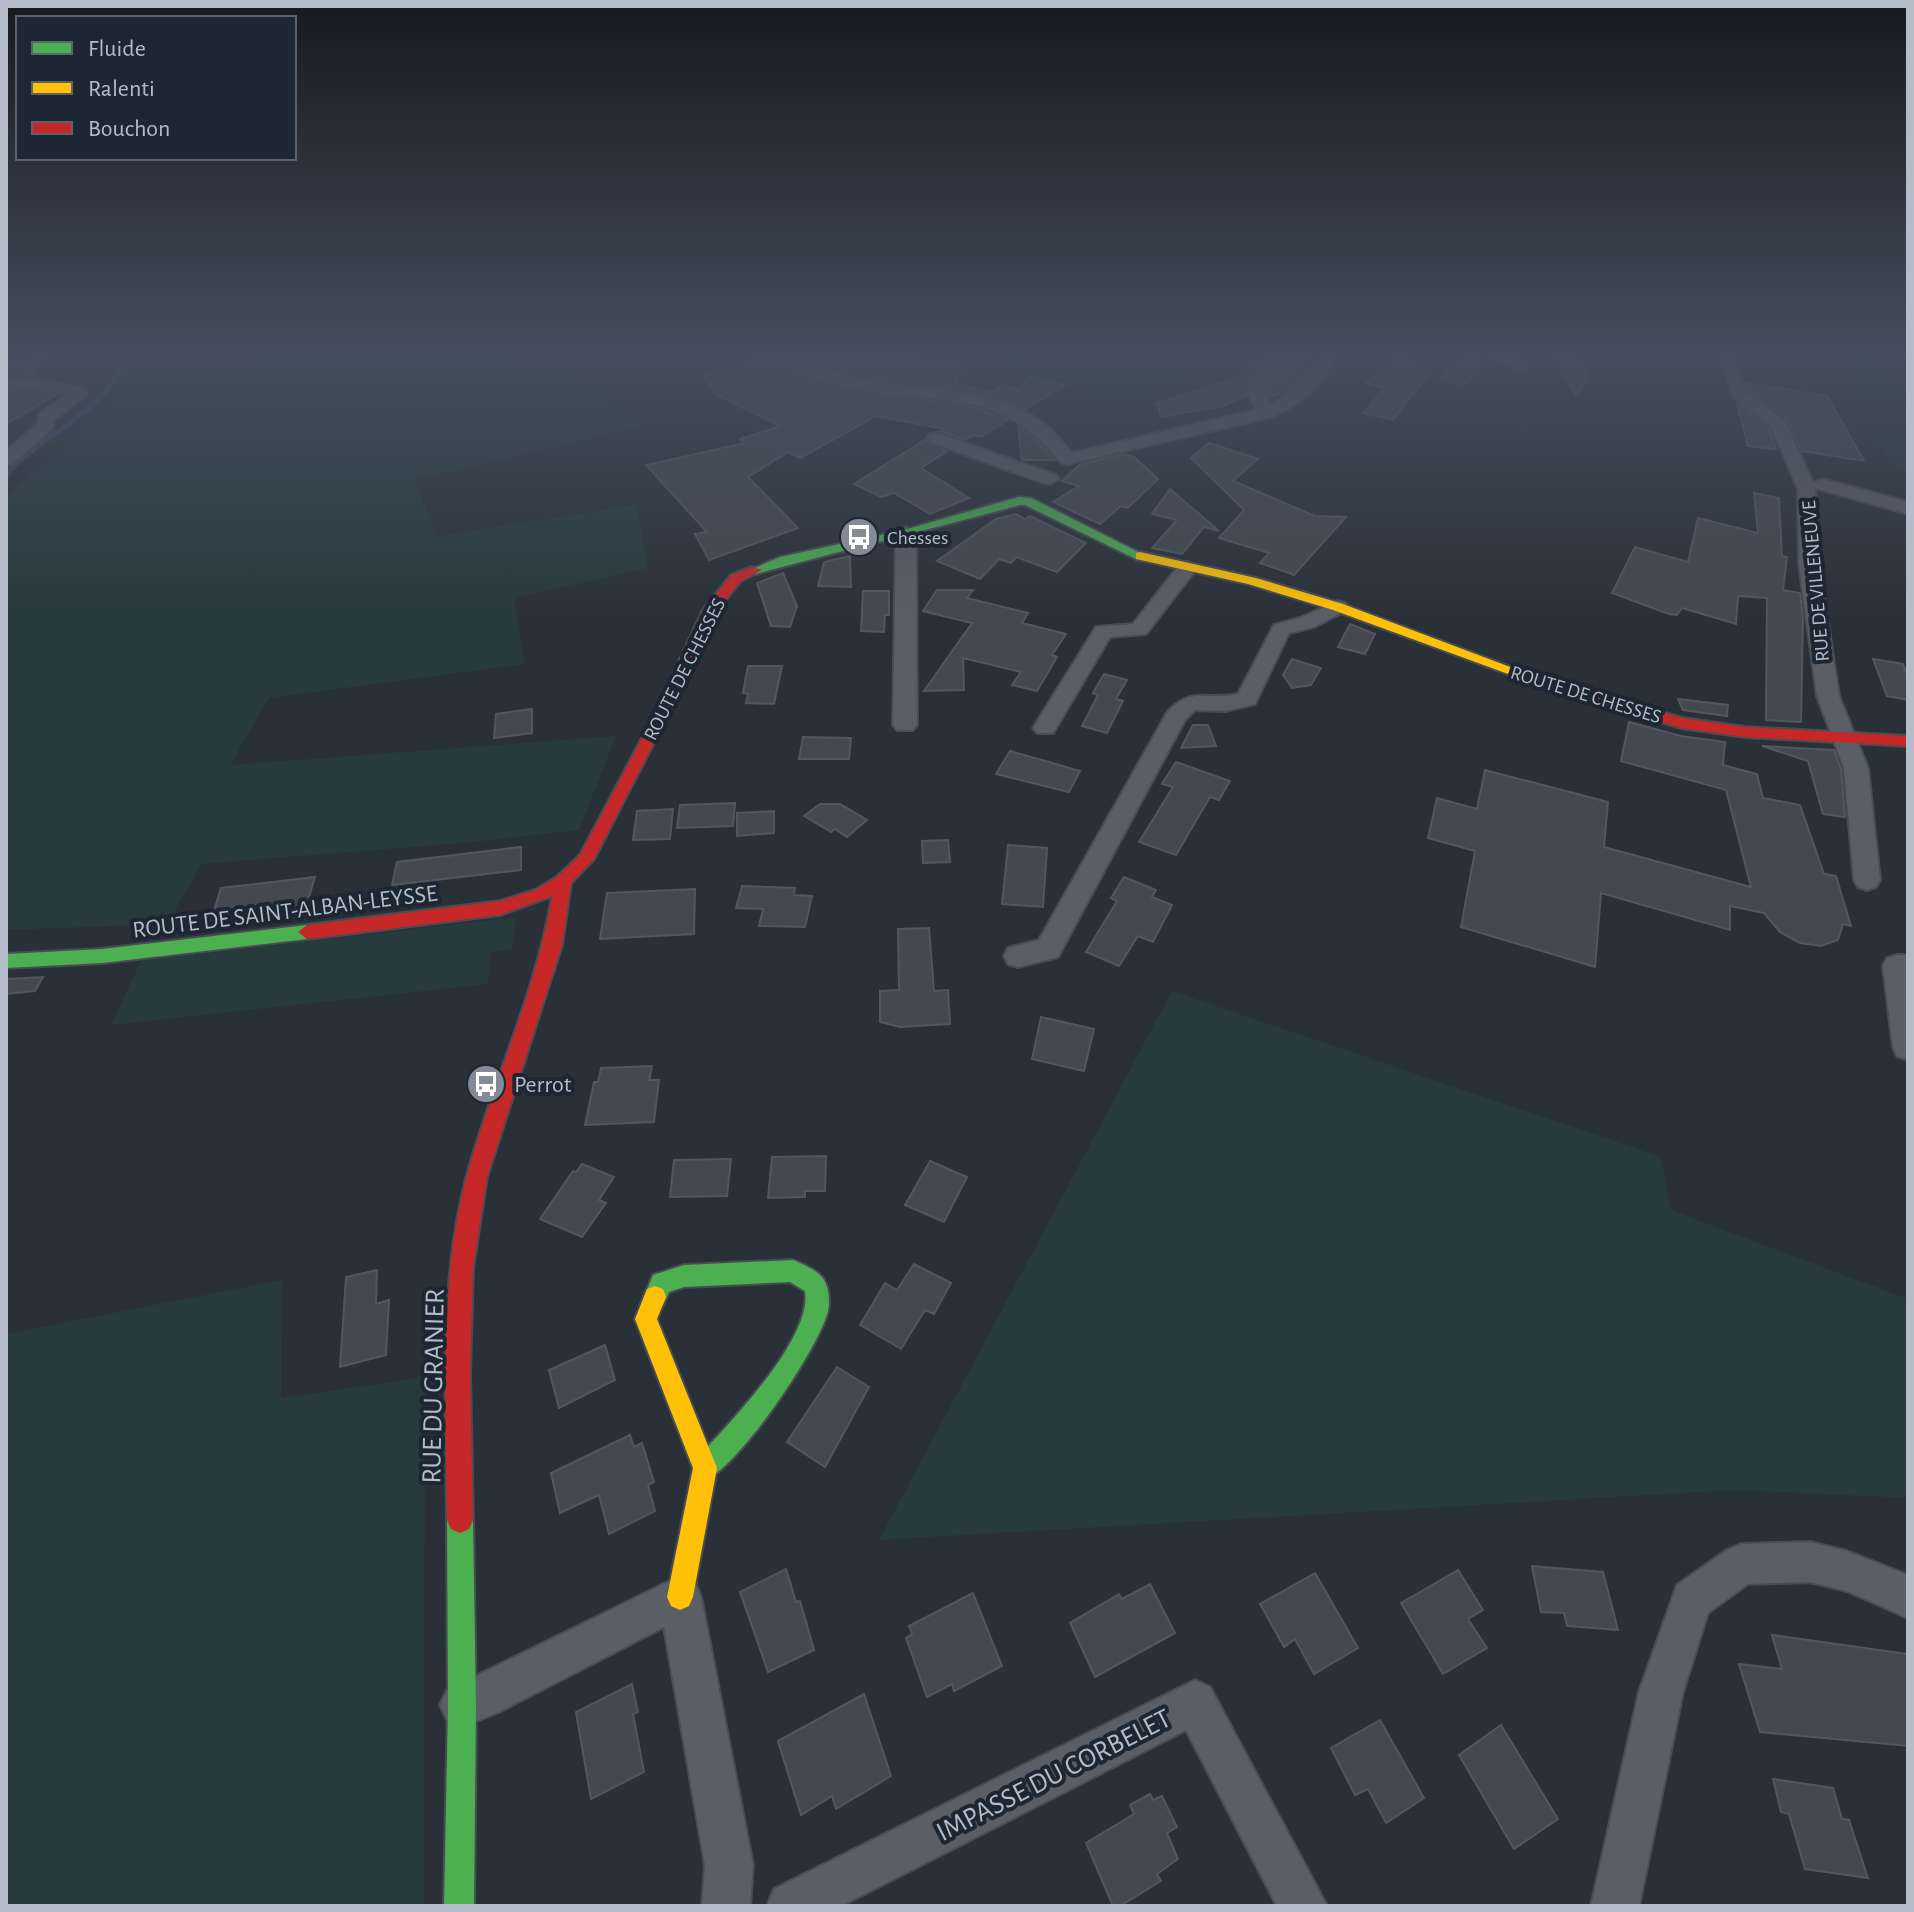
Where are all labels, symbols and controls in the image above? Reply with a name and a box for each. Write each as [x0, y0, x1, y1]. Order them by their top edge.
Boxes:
legend [16, 16, 296, 160]
text: Fluide [88, 37, 146, 61]
text: Ralenti [88, 77, 155, 101]
text: Bouchon [88, 117, 170, 141]
street label: RUE DE VILLENEUVE [1799, 499, 1833, 662]
bus stop icon: Chesses [838, 516, 880, 558]
place label: Chesses [887, 528, 948, 548]
street label: ROUTE DE CHESSES [640, 595, 729, 744]
street label: ROUTE DE CHESSES [1508, 663, 1663, 727]
street label: ROUTE DE SAINT-ALBAN-LEYSSE [131, 881, 439, 943]
bus stop icon: Perrot [465, 1063, 507, 1105]
place label: Perrot [514, 1073, 572, 1097]
street label: RUE DU GRANIER [418, 1288, 450, 1484]
street label: IMPASSE DU CORBELET [932, 1704, 1176, 1847]

